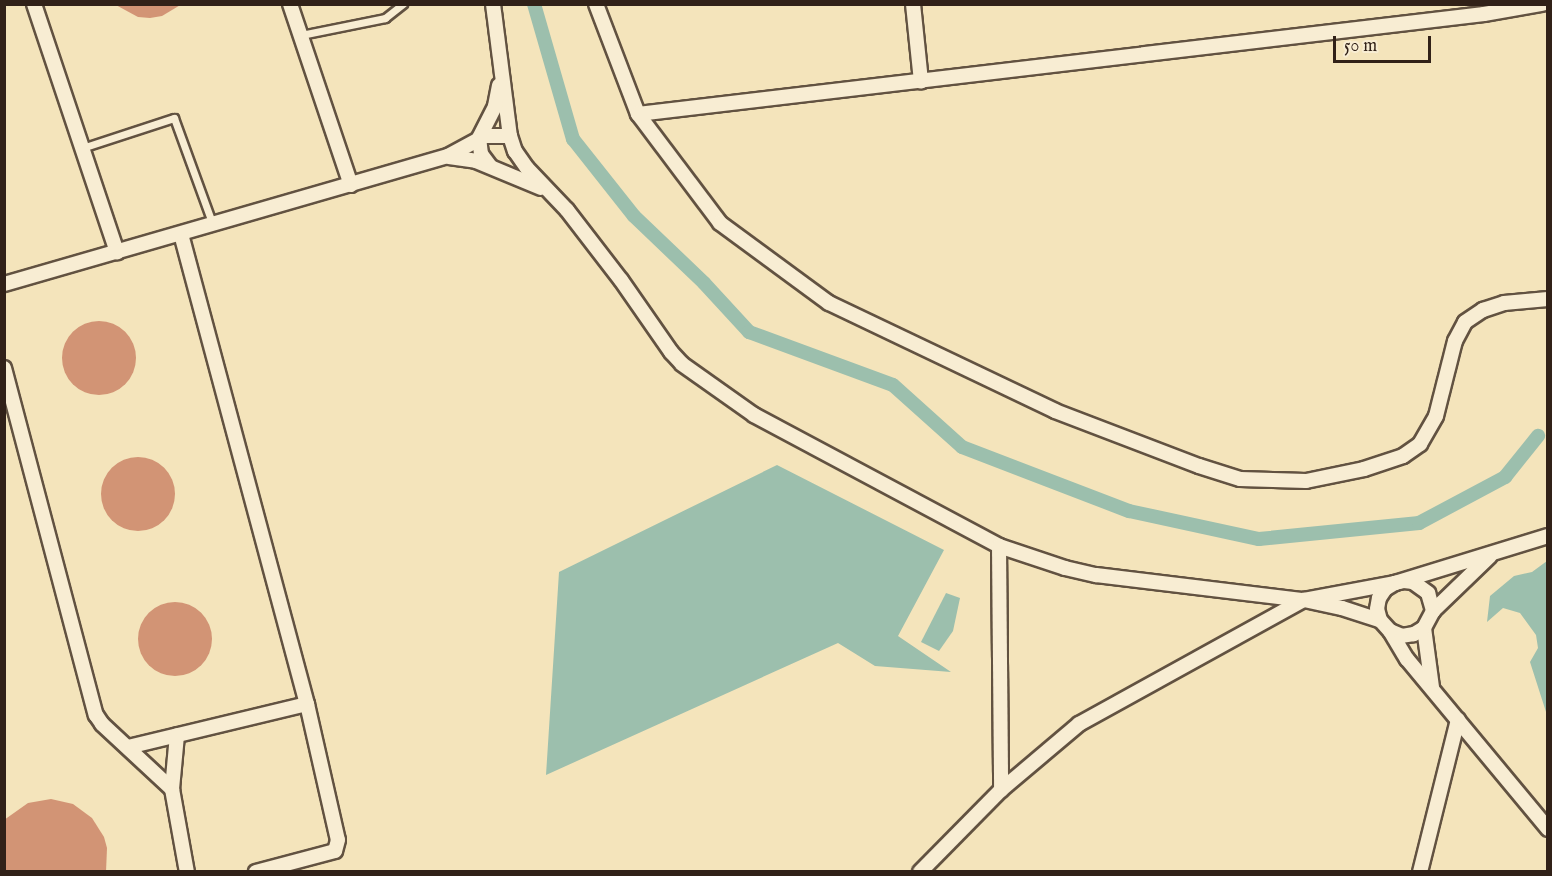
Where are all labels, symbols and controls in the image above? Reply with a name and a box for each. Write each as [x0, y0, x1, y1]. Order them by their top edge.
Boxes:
scale bar [1336, 24, 1434, 62]
text: 50 m [1344, 35, 1377, 58]

